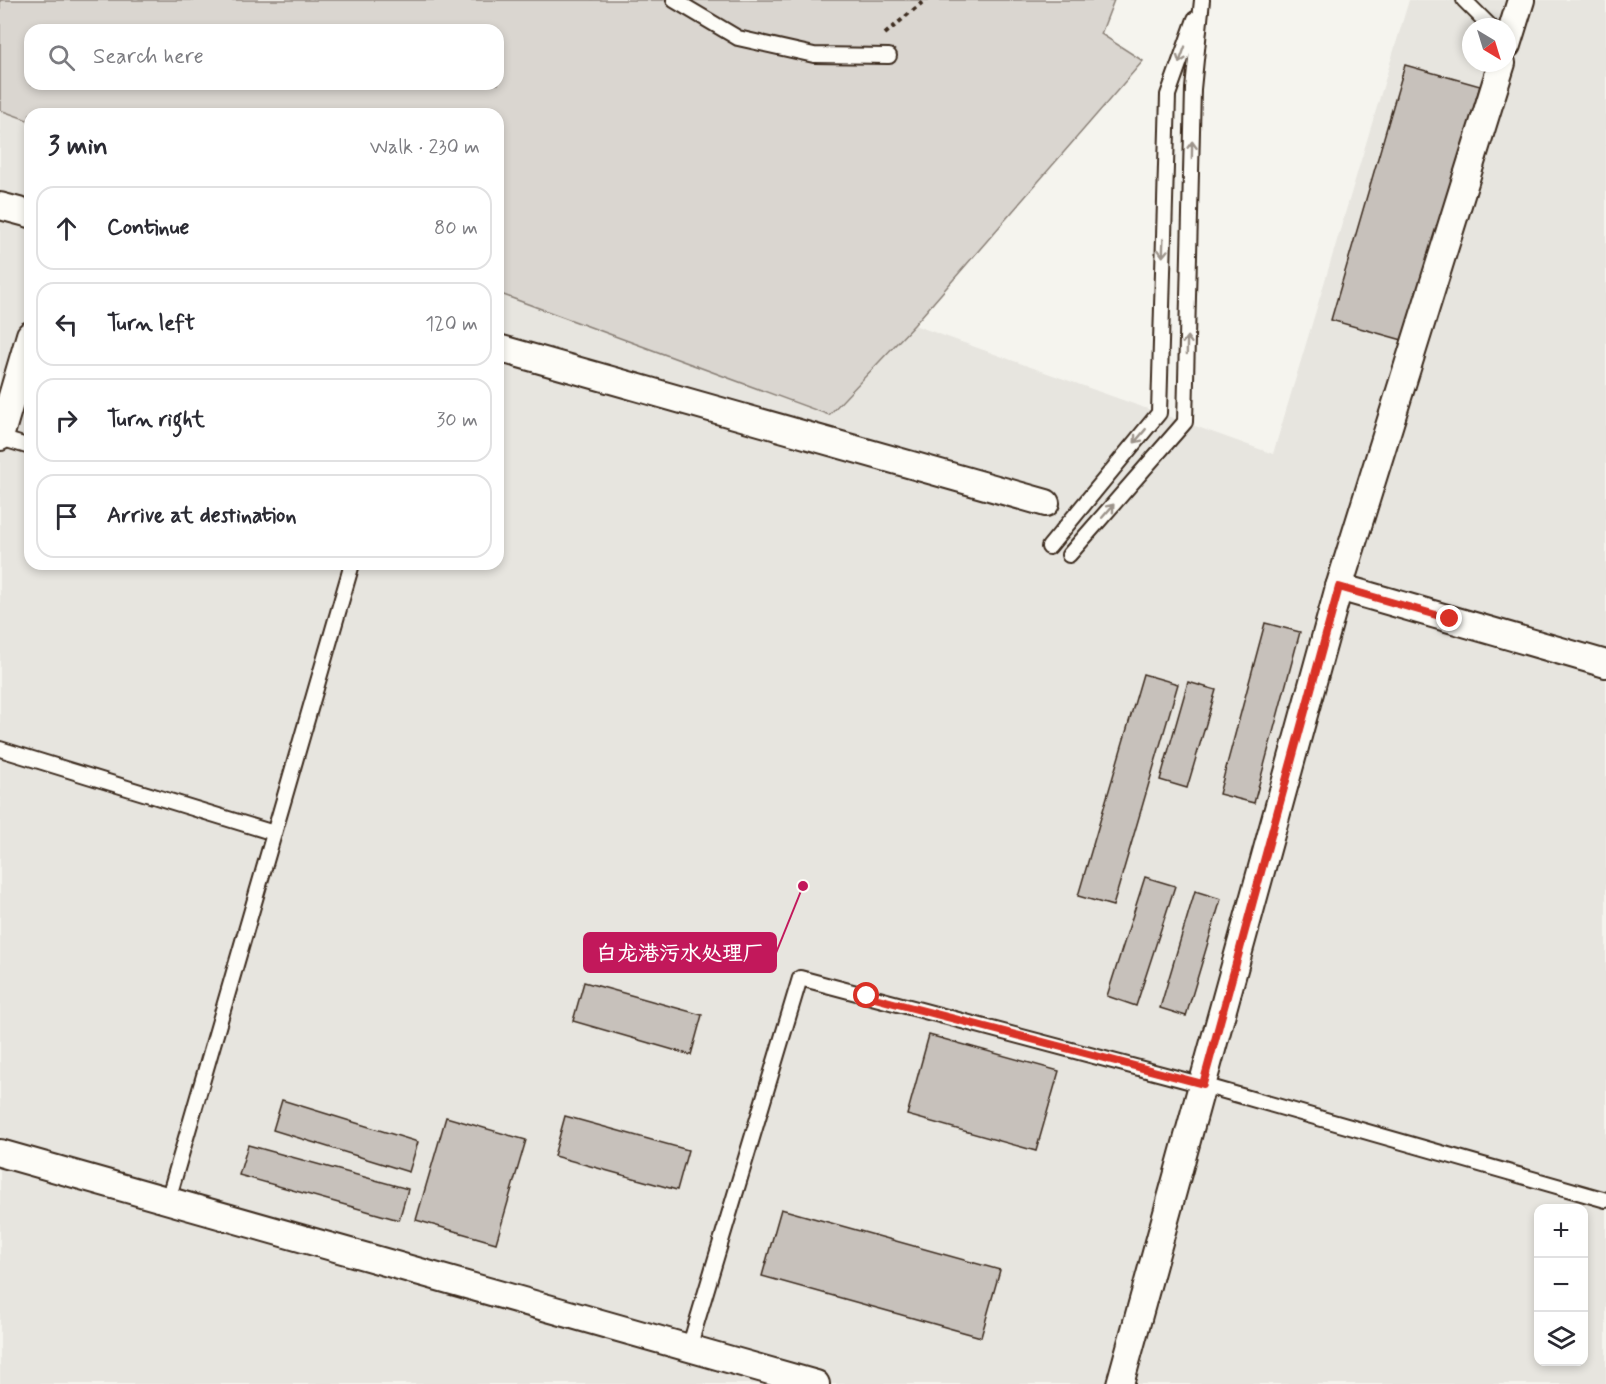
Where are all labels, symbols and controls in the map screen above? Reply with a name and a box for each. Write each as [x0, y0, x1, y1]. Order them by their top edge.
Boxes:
north arrow [1462, 18, 1516, 72]
search box [24, 24, 504, 90]
icon: search [45, 41, 78, 74]
text: Search here [93, 43, 204, 71]
one-way arrow [1175, 45, 1186, 64]
text: 3 min [48, 130, 108, 164]
text: Walk · 230 m [370, 134, 480, 161]
one-way arrow [1186, 141, 1198, 161]
icon: ahead [50, 212, 83, 245]
text: Continue [107, 214, 189, 242]
text: 80 m [434, 215, 478, 242]
one-way arrow [1158, 237, 1169, 257]
icon: left [50, 308, 83, 341]
text: Turn left [107, 310, 195, 338]
text: 120 m [425, 311, 478, 338]
one-way arrow [1181, 336, 1193, 356]
icon: right [50, 404, 83, 437]
text: Turn right [107, 406, 205, 434]
text: 30 m [436, 407, 478, 434]
one-way arrow [1134, 428, 1147, 444]
icon: arrive [50, 500, 83, 533]
text: Arrive at destination [107, 502, 297, 530]
one-way arrow [1101, 504, 1115, 519]
route end [1436, 605, 1462, 631]
callout: 白龙港污水处理厂 [584, 933, 776, 972]
text: 白龙港污水处理厂 [596, 940, 764, 968]
route start [853, 982, 879, 1008]
map controls [1534, 1204, 1588, 1366]
button: + [1534, 1204, 1588, 1258]
button: − [1534, 1258, 1588, 1312]
button: layers [1534, 1312, 1588, 1366]

